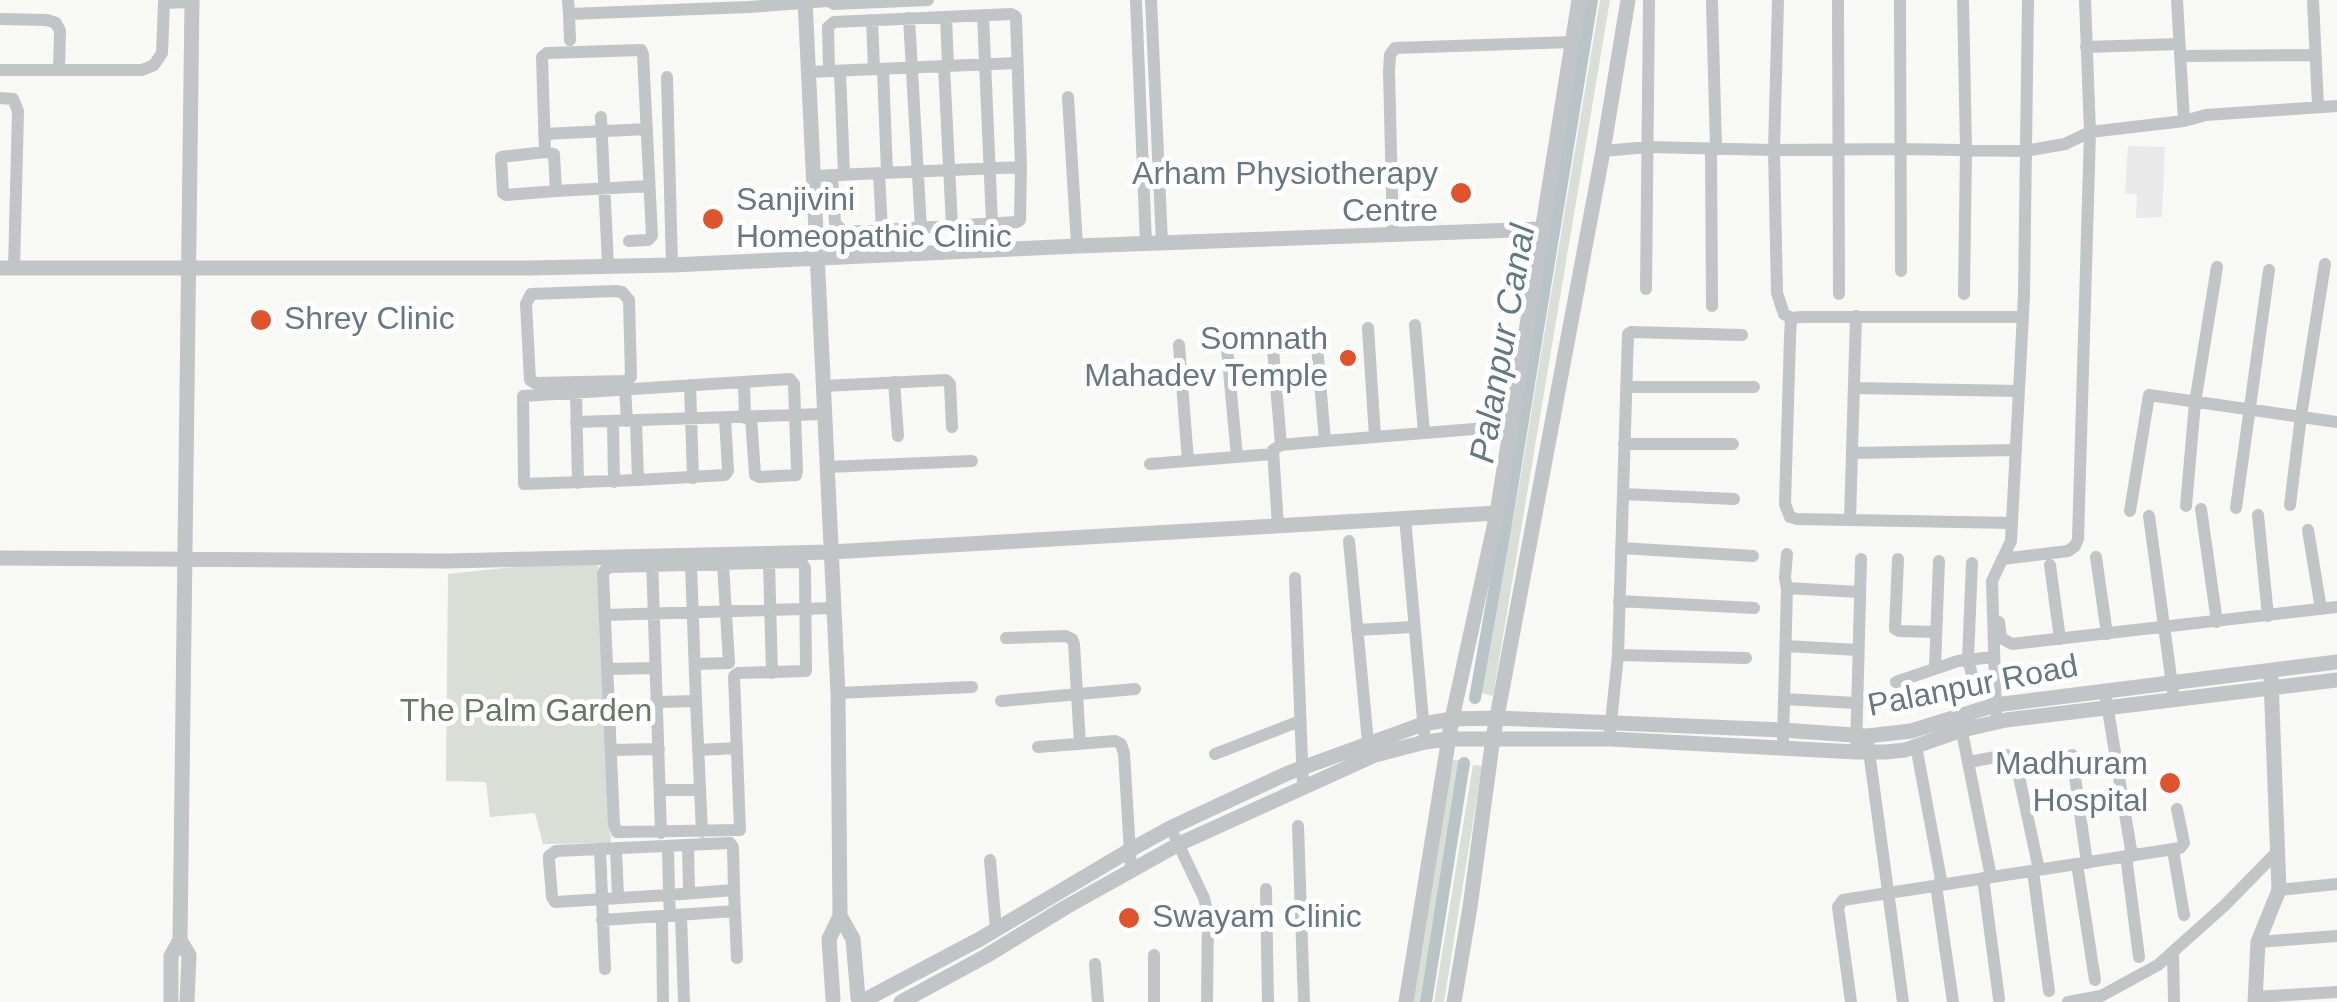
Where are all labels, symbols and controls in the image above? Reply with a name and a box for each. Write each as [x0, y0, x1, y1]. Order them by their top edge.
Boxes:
place label: Arham Physiotherapy Centre [1132, 156, 1438, 231]
marker: Arham Physiotherapy Centre [1448, 180, 1474, 206]
place label: Sanjivini Homeopathic Clinic [736, 182, 1012, 257]
marker: Sanjivini Homeopathic Clinic [700, 206, 726, 232]
water label: Palanpur Canal [1462, 222, 1546, 466]
place label: Shrey Clinic [284, 301, 455, 339]
marker: Shrey Clinic [248, 307, 274, 333]
place label: Somnath Mahadev Temple [1084, 321, 1328, 396]
marker: Somnath Mahadev Temple [1337, 347, 1359, 369]
street label: Palanpur Road [1865, 648, 2081, 726]
park label: The Palm Garden [400, 693, 652, 731]
place label: Madhuram Hospital [1995, 746, 2148, 821]
marker: Madhuram Hospital [2157, 770, 2183, 796]
place label: Swayam Clinic [1152, 899, 1362, 937]
marker: Swayam Clinic [1116, 905, 1142, 931]

